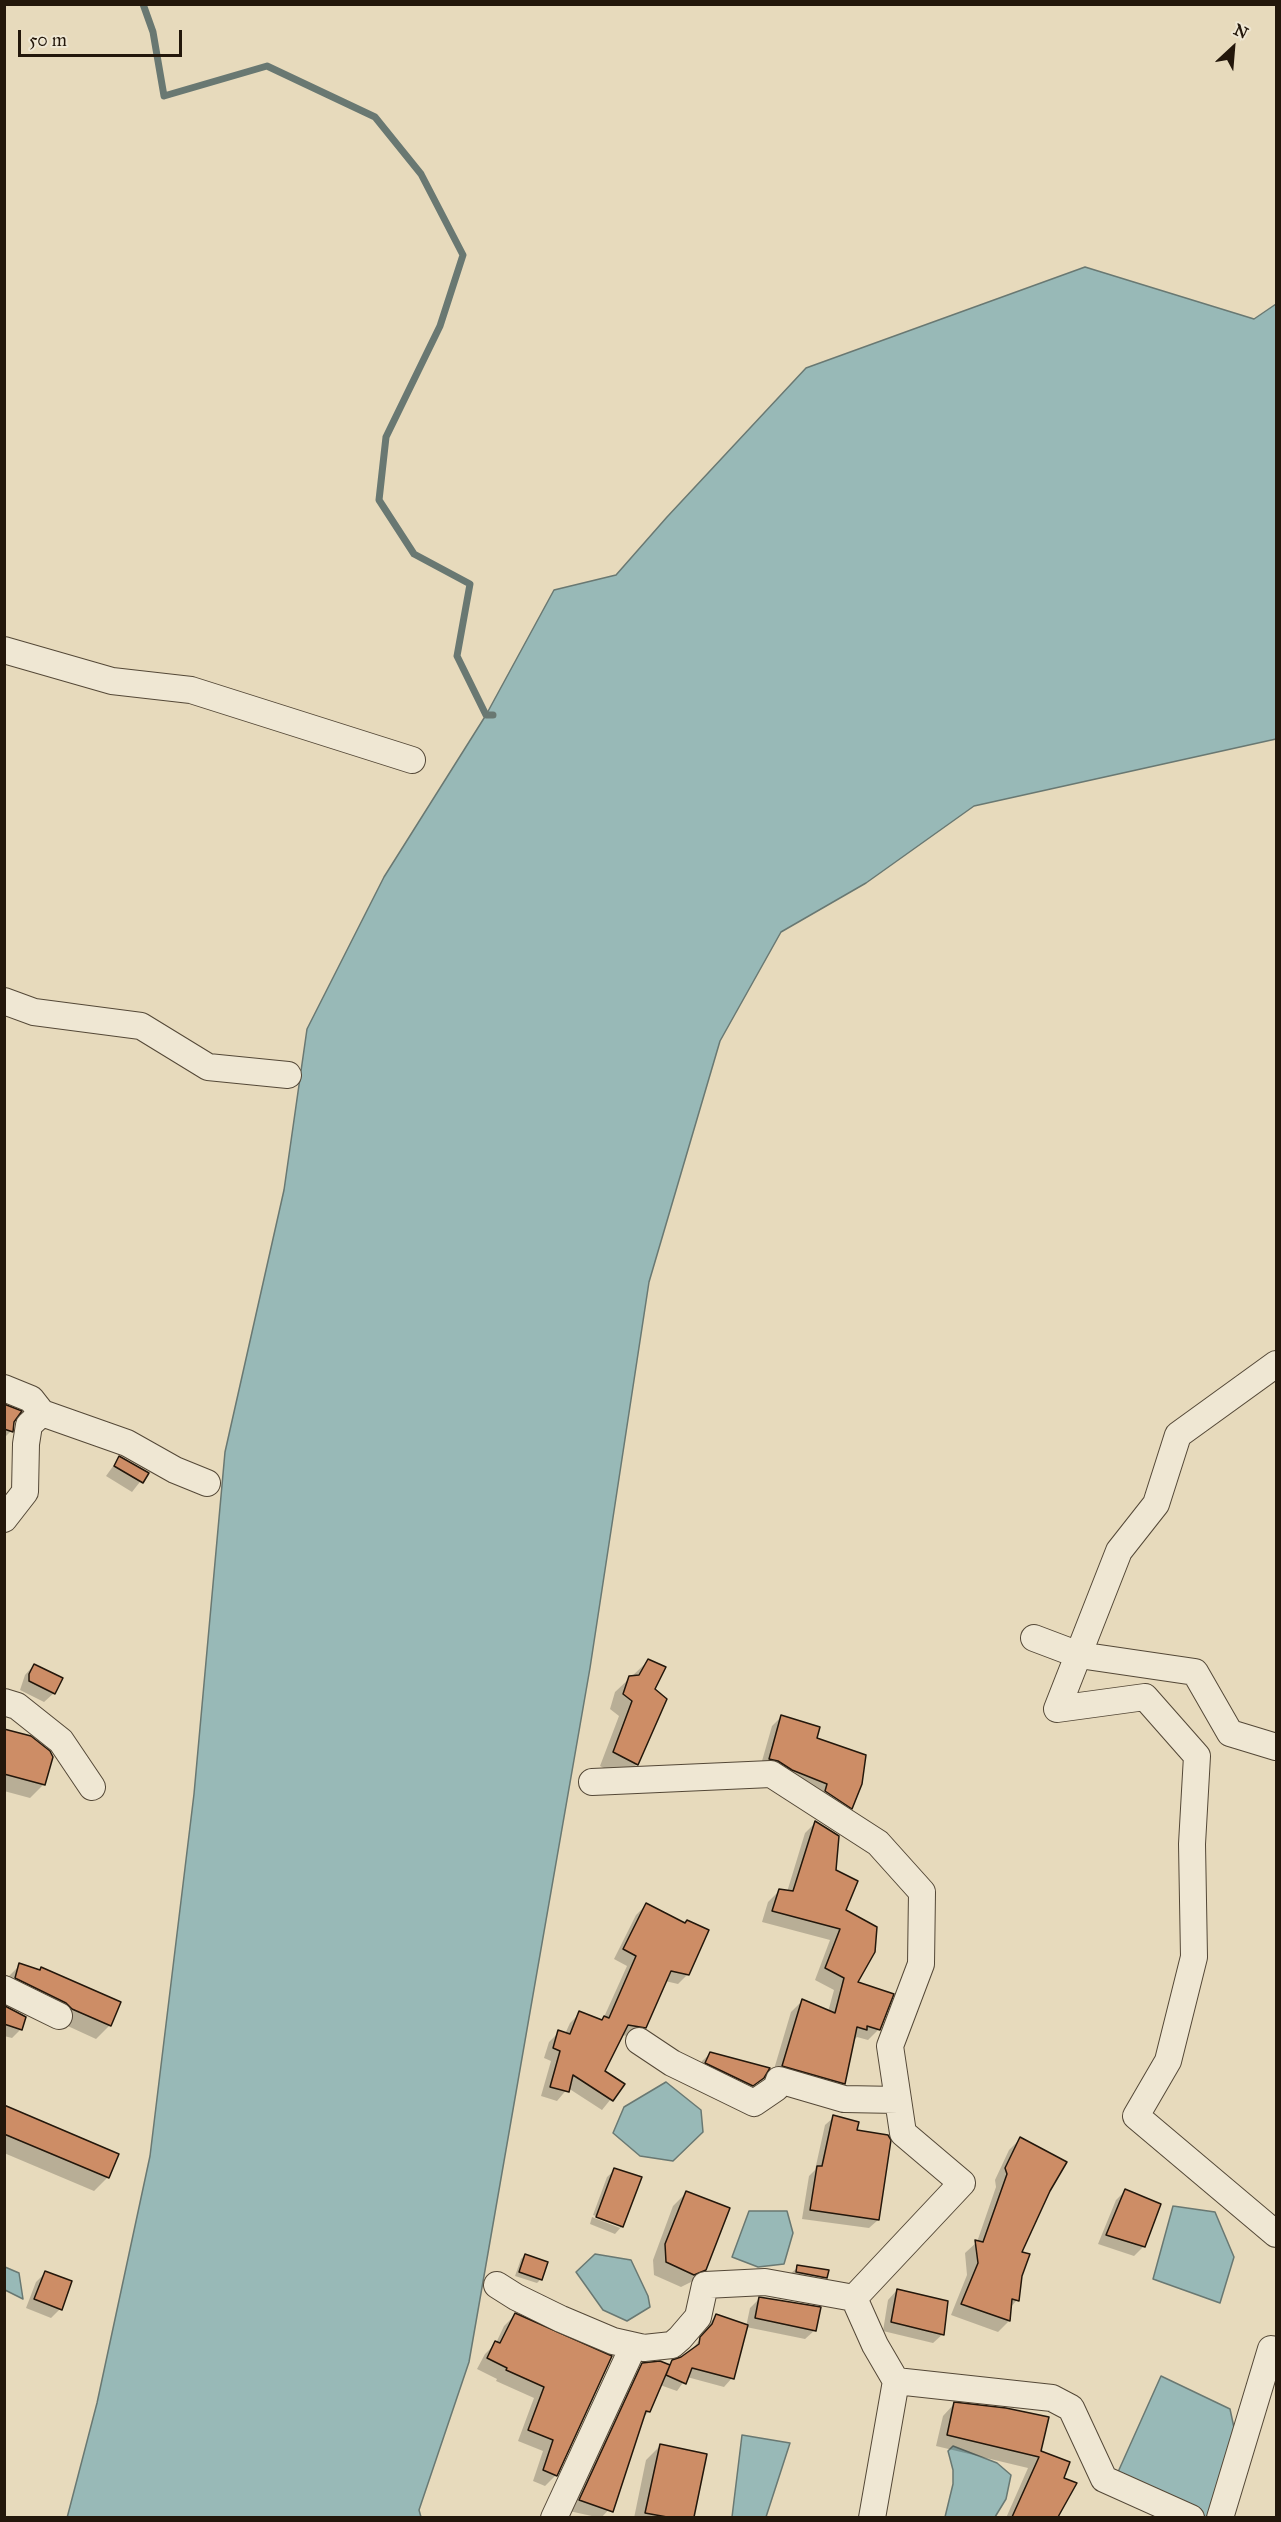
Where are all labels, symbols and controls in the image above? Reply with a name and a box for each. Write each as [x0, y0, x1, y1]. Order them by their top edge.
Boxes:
scale bar [21, 18, 184, 56]
north arrow [1203, 18, 1263, 78]
text: N [1231, 20, 1251, 43]
text: 50 m [29, 29, 67, 51]

